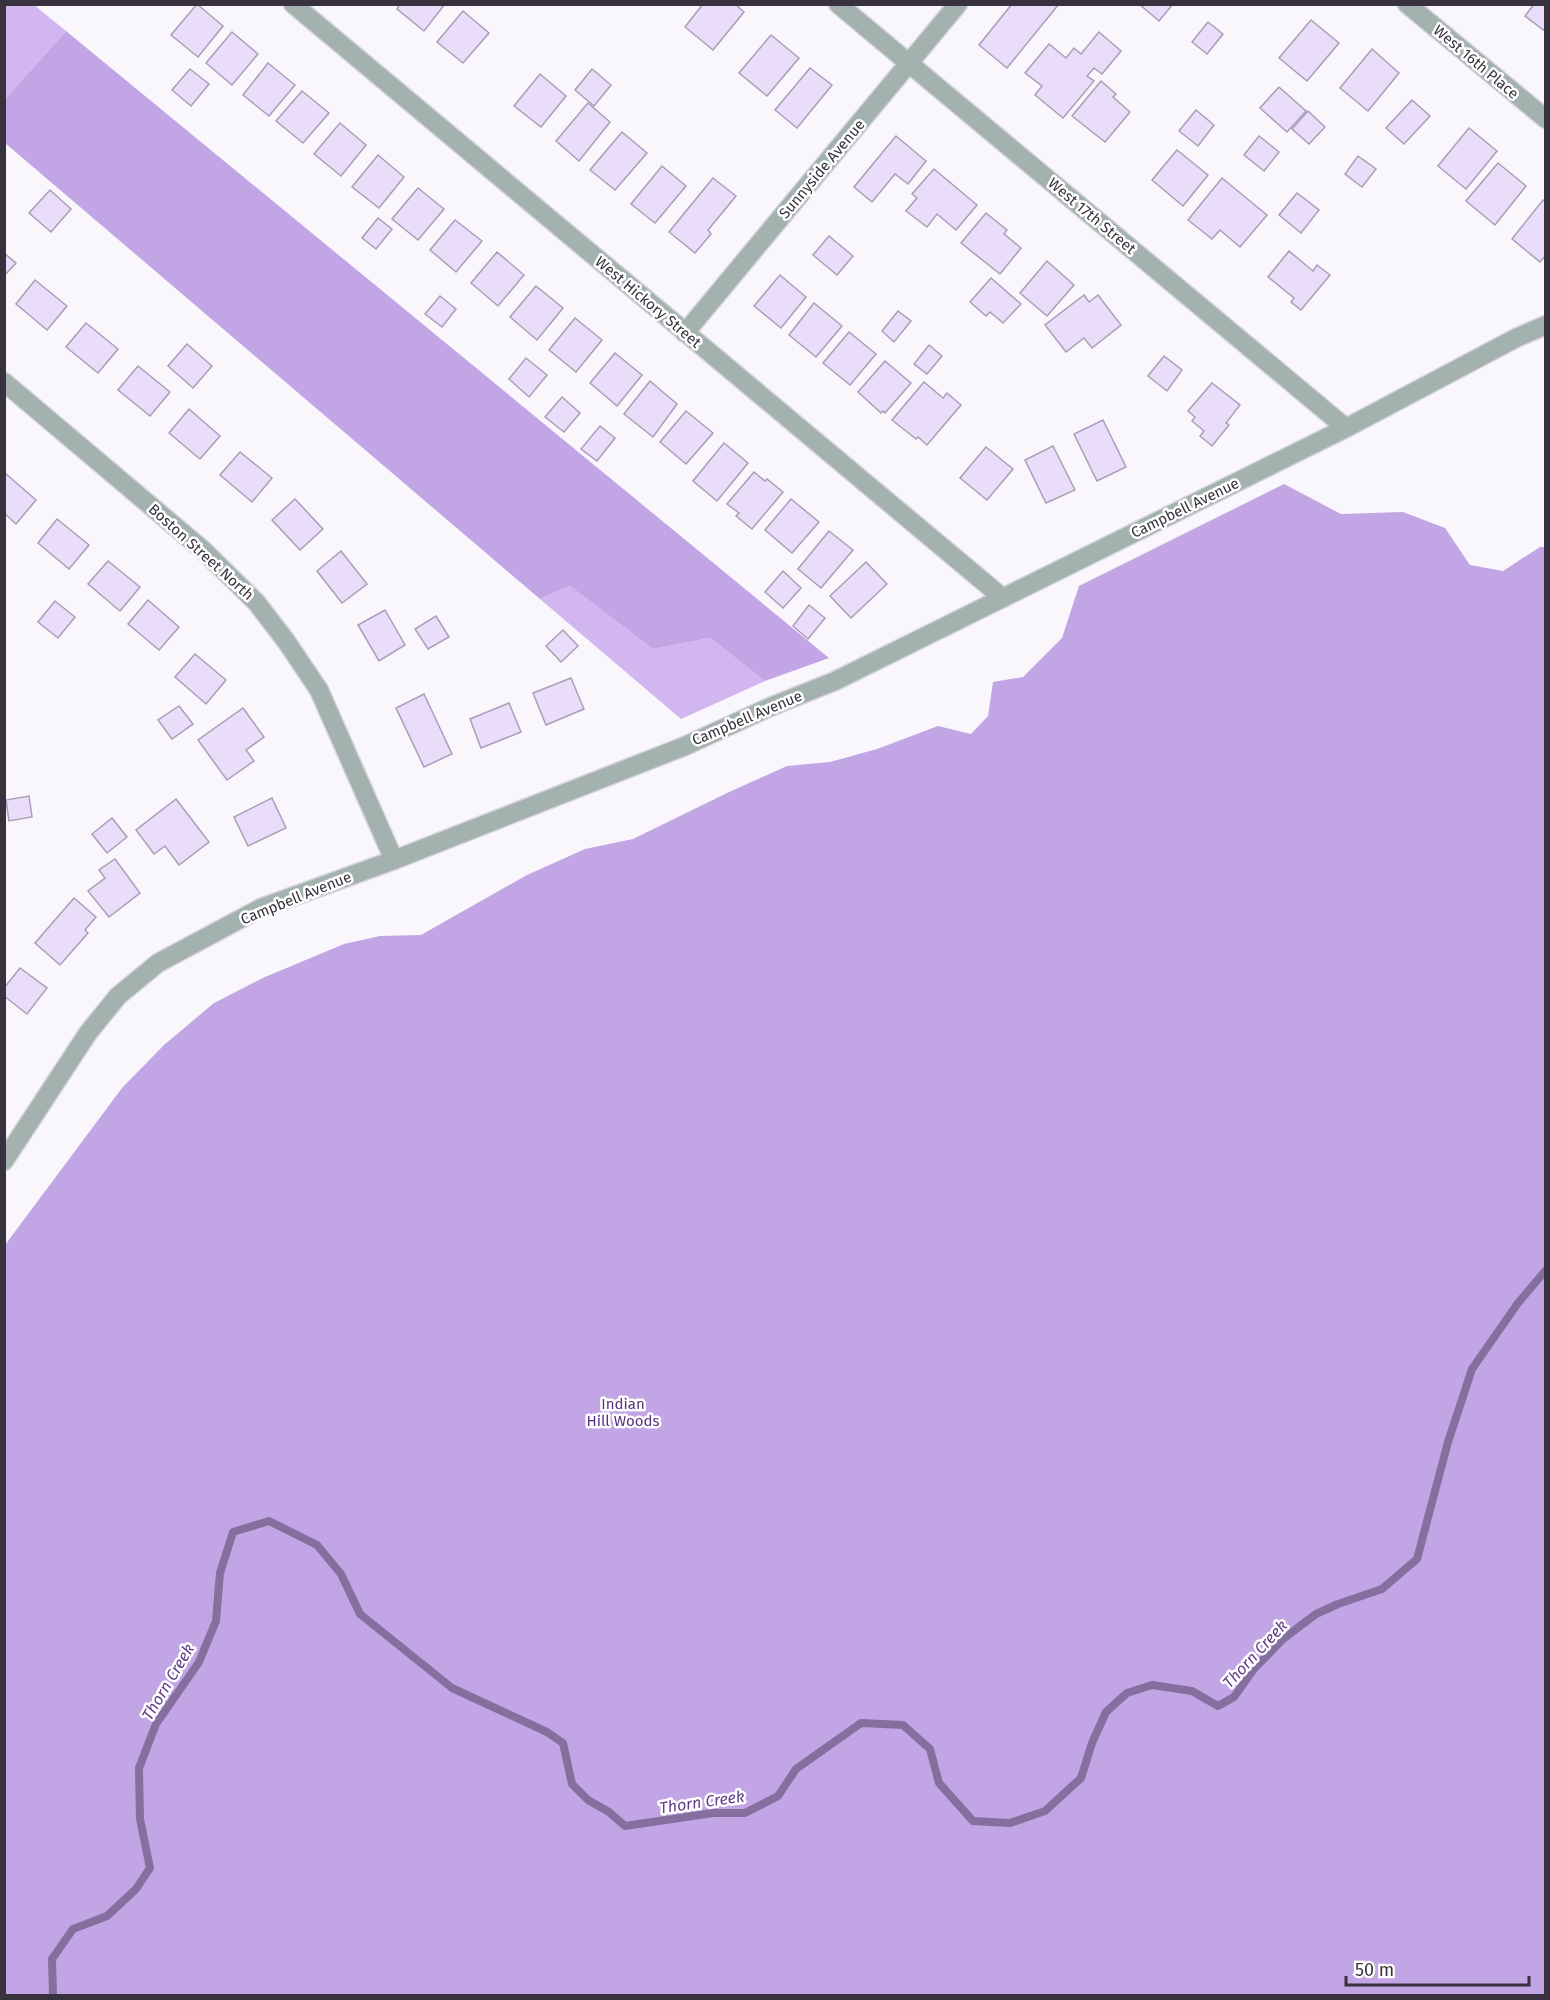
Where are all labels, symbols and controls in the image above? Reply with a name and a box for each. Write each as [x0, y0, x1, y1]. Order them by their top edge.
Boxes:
street label: West 16th Place [1430, 21, 1522, 103]
street label: Sunnyside Avenue [775, 116, 869, 222]
street label: West 17th Street [1045, 174, 1140, 258]
street label: West Hickory Street [591, 253, 705, 352]
street label: Campbell Avenue [1128, 474, 1242, 542]
street label: Boston Street North [145, 500, 257, 604]
street label: Campbell Avenue [689, 687, 805, 749]
street label: Campbell Avenue [238, 868, 354, 928]
park label: Indian Hill Woods [587, 1395, 659, 1430]
water label: Thorn Creek [1219, 1616, 1291, 1692]
water label: Thorn Creek [138, 1640, 198, 1724]
water label: Thorn Creek [658, 1787, 746, 1817]
scale bar [1346, 1949, 1529, 1987]
text: 50 m [1355, 1959, 1394, 1981]

